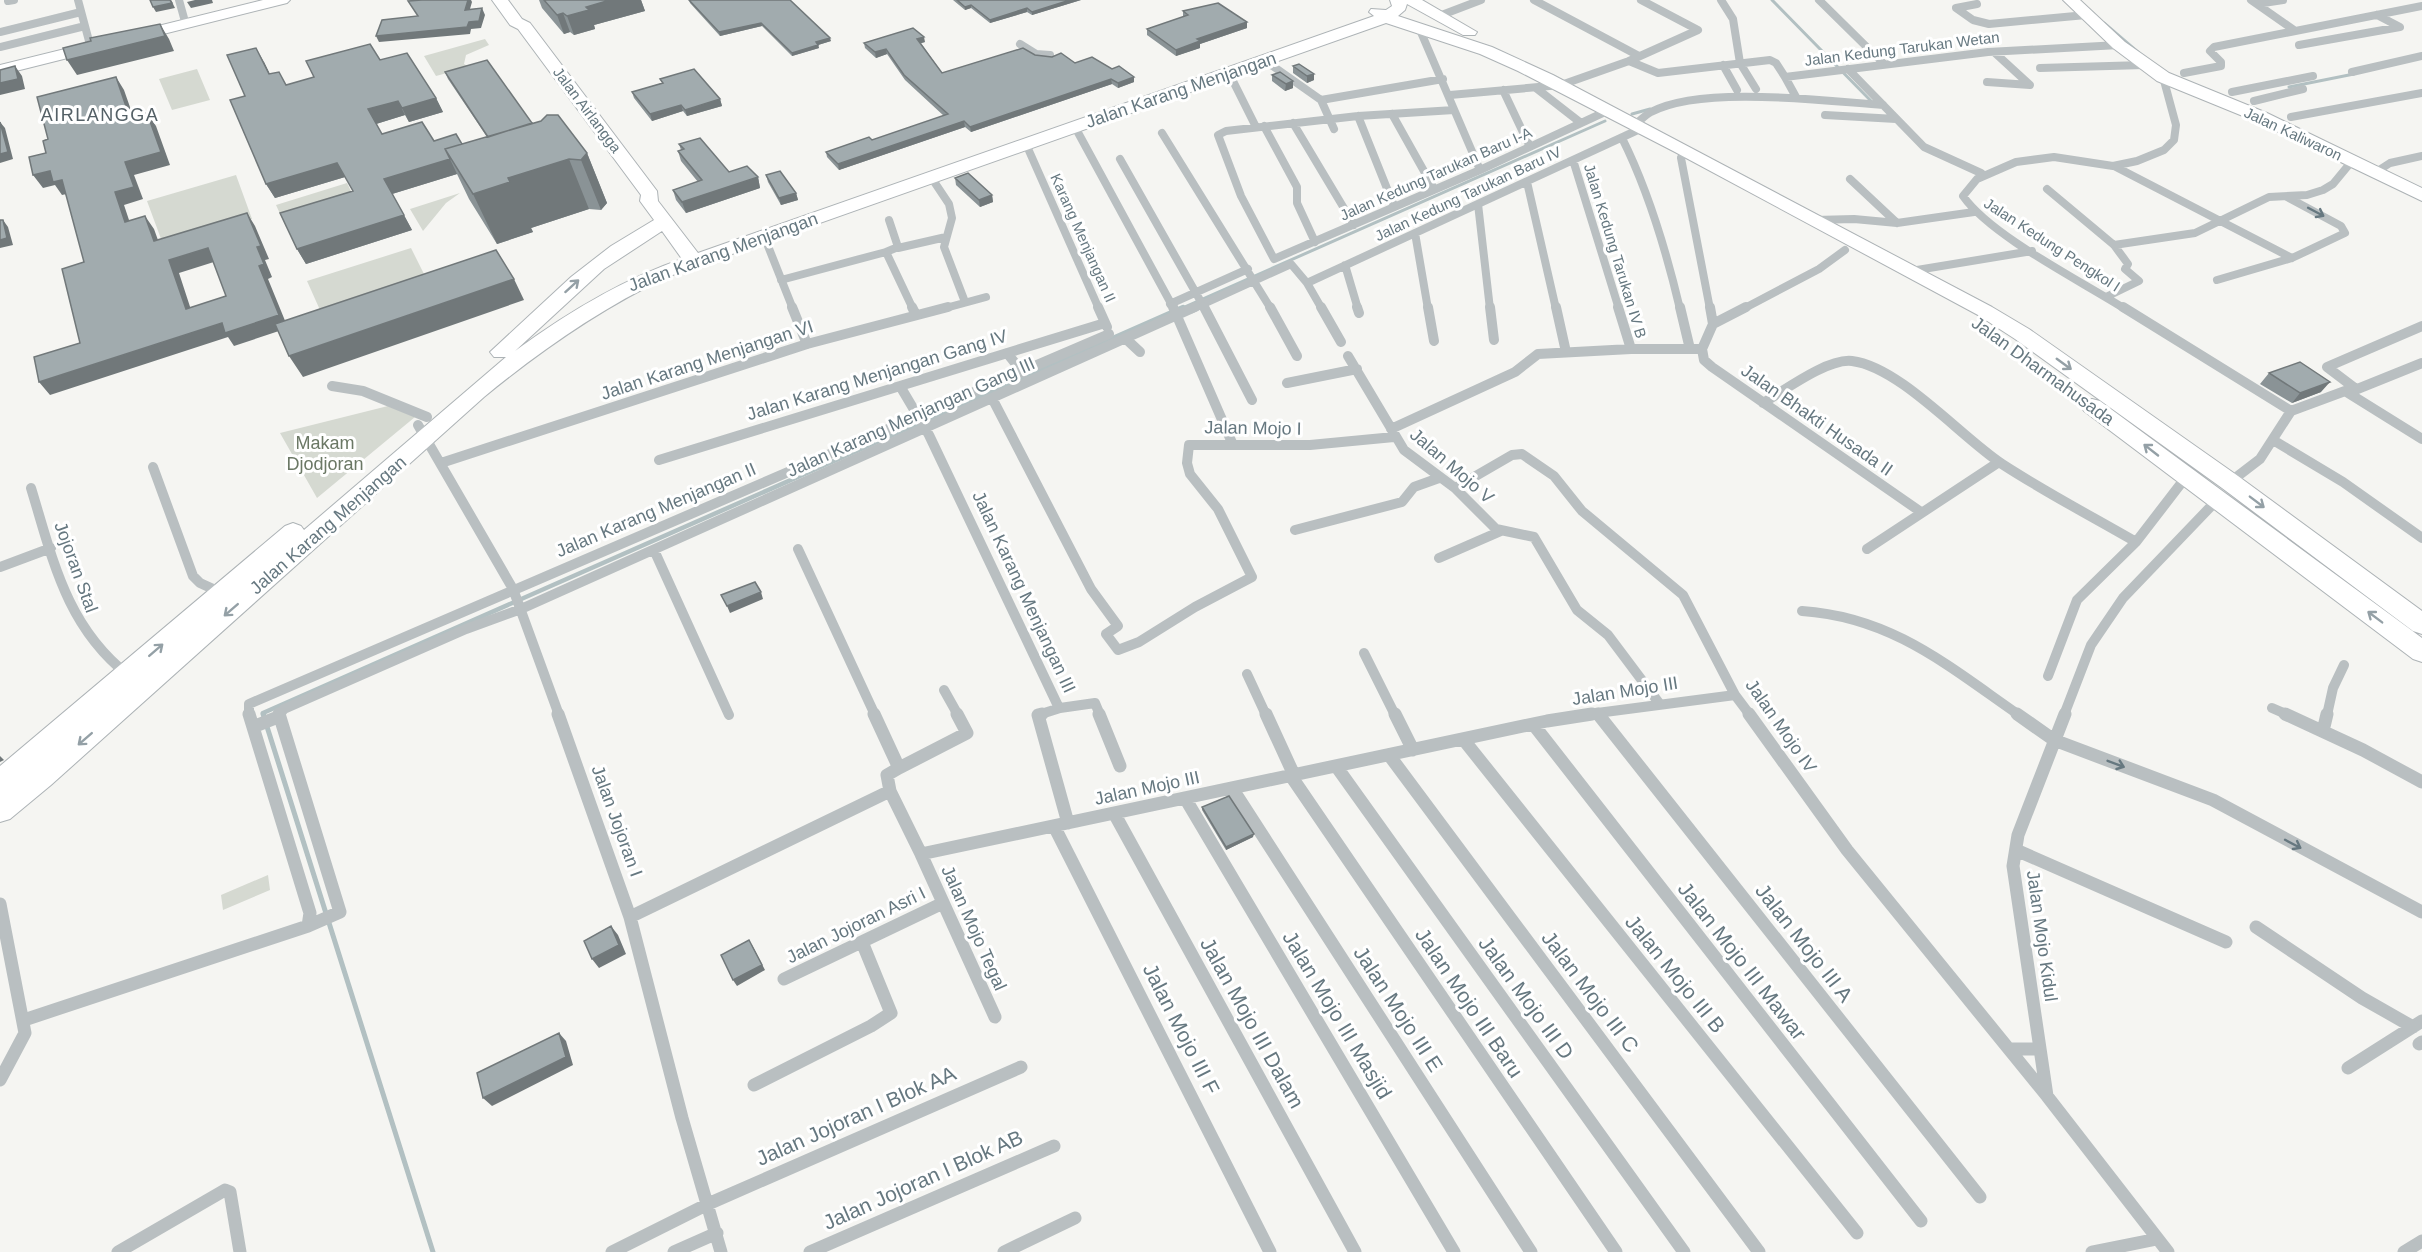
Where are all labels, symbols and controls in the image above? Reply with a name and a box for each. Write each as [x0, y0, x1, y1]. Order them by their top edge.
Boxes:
street label: Jalan Kedung Tarukan Wetan [1804, 28, 2000, 69]
street label: Jalan Karang Menjangan [1083, 48, 1279, 132]
street label: Jalan Airlangga [550, 64, 625, 156]
street label: Jalan Kaliwaron [2242, 103, 2345, 164]
district label: AIRLANGGA [41, 105, 159, 125]
street label: Jalan Kedung Tarukan Baru I-A [1337, 123, 1534, 224]
street label: Jalan Kedung Tarukan Baru IV [1372, 143, 1563, 244]
street label: Jalan Kedung Tarukan IV B [1581, 162, 1650, 340]
street label: Karang Menjangan II [1047, 171, 1120, 305]
street label: Jalan Kedung Pengkol I [1981, 194, 2123, 295]
one-way arrow [2306, 207, 2324, 218]
street label: Jalan Karang Menjangan [626, 208, 820, 296]
one-way arrow [564, 279, 579, 293]
street label: Jalan Dharmahusada [1968, 313, 2119, 430]
street label: Jalan Karang Menjangan VI [598, 316, 816, 404]
street label: Jalan Karang Menjangan Gang IV [744, 326, 1010, 424]
street label: Jalan Karang Menjangan Gang III [784, 353, 1038, 481]
one-way arrow [2055, 358, 2071, 370]
street label: Jalan Bhakti Husada II [1737, 360, 1897, 480]
street label: Jalan Mojo I [1204, 417, 1302, 439]
street label: Jalan Mojo V [1406, 424, 1498, 508]
park label: Makam Djodjoran [286, 433, 364, 474]
one-way arrow [2144, 444, 2160, 457]
street label: Jalan Karang Menjangan [246, 452, 410, 598]
street label: Jalan Karang Menjangan II [553, 459, 759, 561]
street label: Jalan Karang Menjangan III [968, 488, 1080, 696]
one-way arrow [2248, 496, 2264, 508]
street label: Jojoran Stal [50, 519, 102, 615]
one-way arrow [224, 603, 239, 617]
one-way arrow [2367, 611, 2383, 624]
one-way arrow [148, 643, 163, 657]
street label: Jalan Mojo III [1571, 673, 1679, 709]
street label: Jalan Mojo IV [1742, 676, 1820, 776]
one-way arrow [78, 732, 93, 746]
one-way arrow [2106, 759, 2124, 770]
street label: Jalan Jojoran I [588, 763, 646, 879]
street label: Jalan Mojo III [1093, 767, 1201, 809]
one-way arrow [2284, 838, 2301, 850]
street label: Jalan Mojo Tegal [937, 862, 1011, 994]
street label: Jalan Mojo Kidul [2023, 869, 2061, 1003]
street label: Jalan Mojo III Mawar [1674, 877, 1811, 1044]
street label: Jalan Mojo III A [1751, 879, 1858, 1006]
street label: Jalan Jojoran Asri I [783, 883, 929, 967]
street label: Jalan Mojo III B [1621, 910, 1730, 1037]
street label: Jalan Mojo III Baru [1411, 924, 1528, 1082]
street label: Jalan Mojo III Masjid [1278, 927, 1397, 1103]
street label: Jalan Mojo III C [1537, 927, 1643, 1057]
street label: Jalan Mojo III D [1474, 932, 1579, 1063]
street label: Jalan Mojo III Dalam [1196, 933, 1309, 1112]
street label: Jalan Mojo III E [1349, 942, 1447, 1076]
street label: Jalan Mojo III F [1139, 960, 1224, 1098]
street label: Jalan Jojoran I Blok AA [752, 1061, 959, 1170]
street label: Jalan Jojoran I Blok AB [819, 1125, 1026, 1234]

